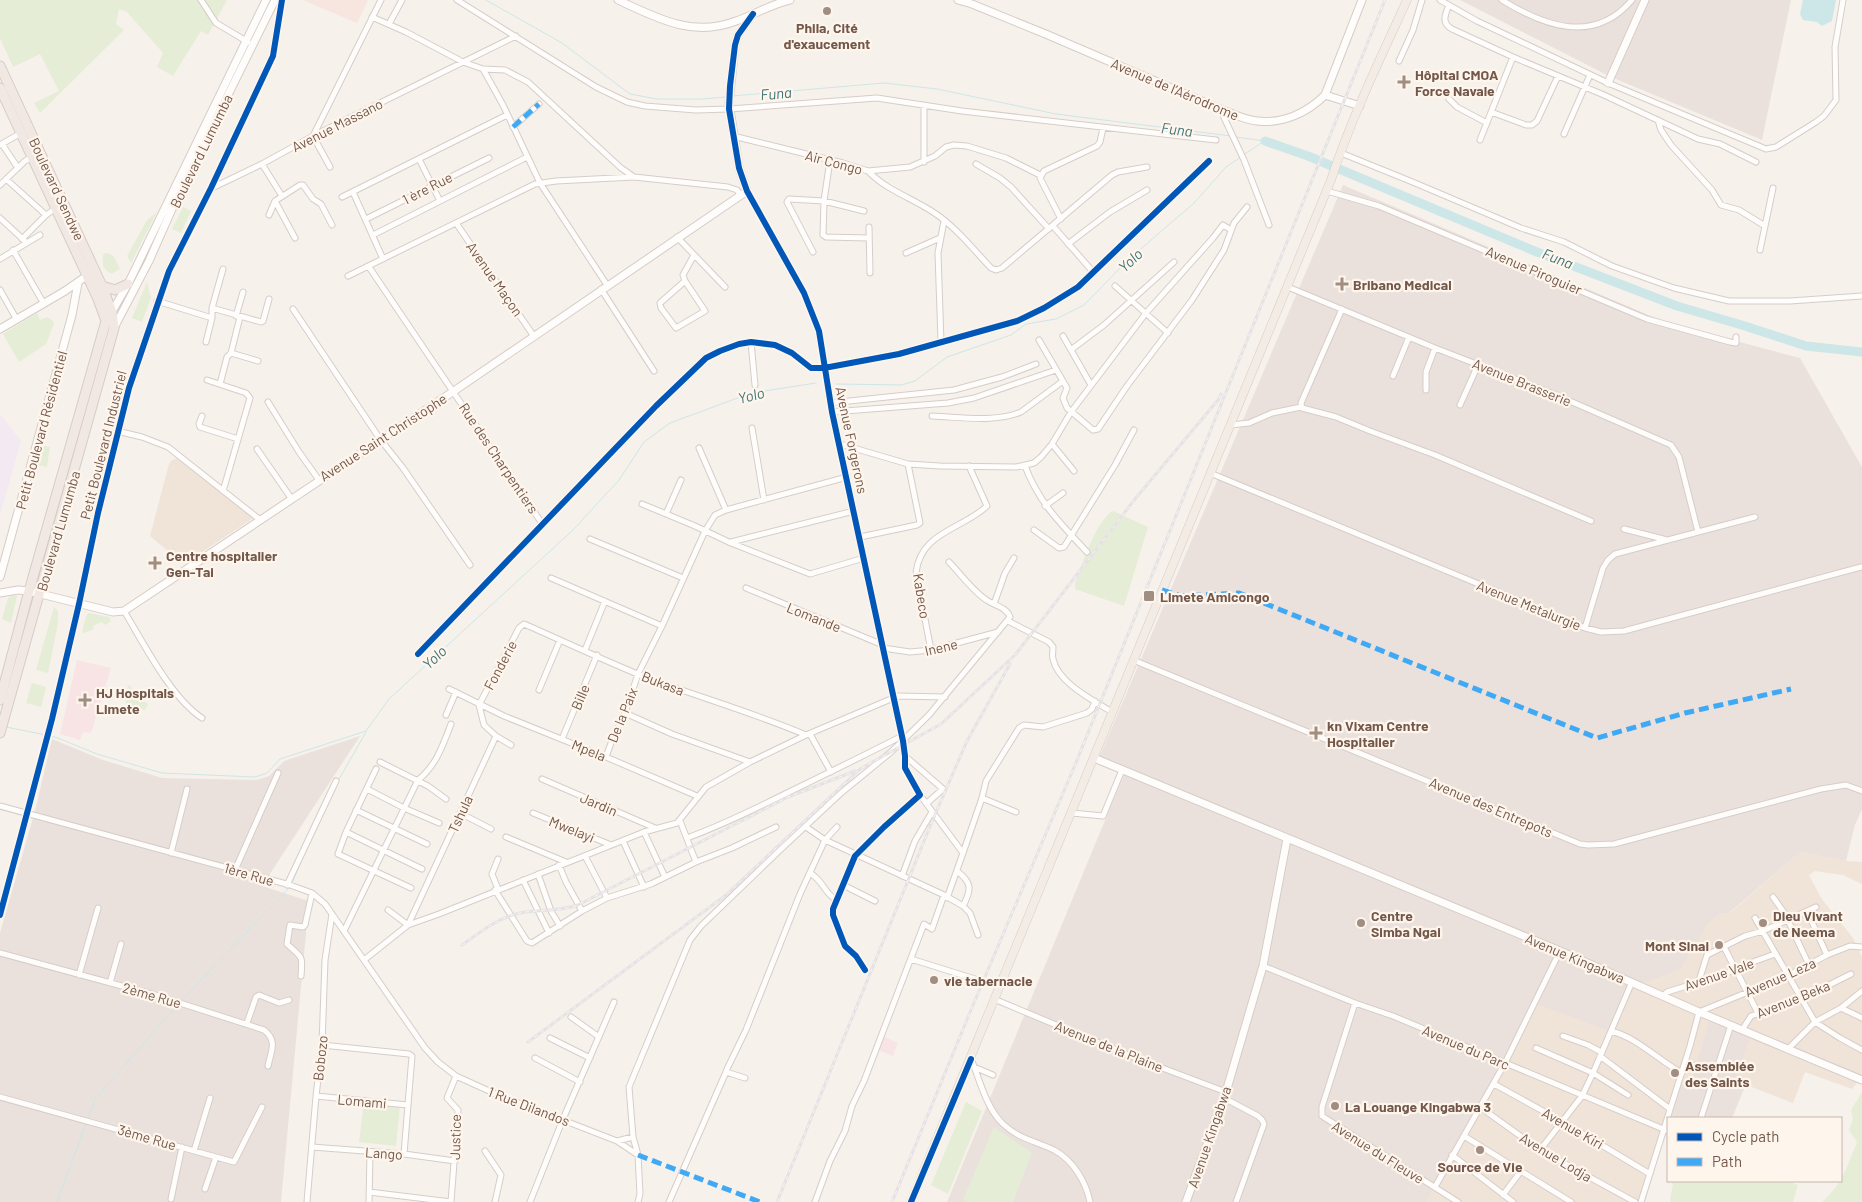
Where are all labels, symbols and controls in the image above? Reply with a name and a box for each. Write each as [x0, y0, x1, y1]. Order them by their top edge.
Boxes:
marker: Phila, Cité d'exaucement [821, 5, 833, 17]
place label: Phila, Cité d'exaucement [784, 19, 870, 52]
street label: Avenue de l’Aérodrome [1108, 54, 1242, 124]
place label: Hôpital CMOA Force Navale [1415, 66, 1499, 99]
marker: Hôpital CMOA Force Navale [1397, 75, 1411, 89]
water label: Funa [759, 83, 793, 103]
street label: Boulevard Lumumba [166, 91, 236, 211]
street label: Avenue Massano [289, 95, 385, 155]
water label: Funa [1160, 118, 1194, 140]
street label: Boulevard Sendwe [26, 135, 88, 243]
street label: Air Congo [803, 146, 865, 178]
street label: 1 ère Rue [399, 168, 455, 208]
street label: Avenue Maçon [463, 239, 527, 319]
street label: Avenue Piroguier [1483, 242, 1585, 298]
water label: Yolo [1114, 244, 1146, 276]
water label: Funa [1540, 244, 1576, 272]
place label: Bribano Medical [1353, 276, 1452, 293]
marker: Bribano Medical [1335, 277, 1349, 291]
street label: Petit Boulevard Résidentiel [12, 349, 70, 511]
street label: Avenue Brasserie [1470, 354, 1574, 410]
street label: Petit Boulevard Industriel [76, 369, 130, 521]
water label: Yolo [736, 383, 766, 407]
street label: Avenue Forgerons [832, 385, 872, 495]
street label: Avenue Saint Christophe [316, 390, 450, 484]
street label: Rue des Charpentiers [456, 399, 542, 517]
street label: Boulevard Lumumba [33, 469, 83, 593]
place label: Centre hospitalier Gen-Tai [166, 547, 278, 580]
marker: Centre hospitalier Gen-Tai [148, 556, 162, 570]
street label: Kabeco [910, 572, 934, 620]
street label: Avenue Metalurgie [1474, 576, 1584, 634]
place label: Limete Amicongo [1160, 588, 1270, 605]
marker: Limete Amicongo [1142, 589, 1156, 603]
street label: Lomande [784, 598, 844, 636]
street label: Inene [923, 635, 959, 659]
street label: Fonderie [480, 637, 520, 693]
water label: Yolo [418, 641, 450, 673]
street label: Bukasa [639, 667, 687, 699]
street label: Bille [567, 682, 593, 712]
place label: HJ Hospitals Limete [96, 684, 174, 717]
street label: De la Paix [603, 685, 641, 745]
marker: HJ Hospitals Limete [78, 693, 92, 707]
place label: kn Vixam Centre Hospitalier [1327, 717, 1429, 750]
marker: kn Vixam Centre Hospitalier [1309, 726, 1323, 740]
street label: Mpela [569, 735, 609, 765]
street label: Avenue des Entrepots [1427, 773, 1556, 841]
street label: Jardin [578, 789, 620, 819]
street label: Tshula [444, 793, 476, 835]
street label: Mwelayi [547, 812, 597, 846]
street label: 1ère Rue [222, 859, 276, 889]
place label: Centre Simba Ngai [1371, 907, 1441, 940]
place label: Dieu Vivant de Neema [1773, 907, 1843, 940]
marker: Centre Simba Ngai [1355, 917, 1367, 929]
marker: Dieu Vivant de Neema [1757, 917, 1769, 929]
street label: Avenue Kingabwa [1523, 929, 1627, 987]
place label: Mont Sinai [1645, 937, 1709, 954]
marker: Mont Sinai [1713, 939, 1725, 951]
street label: Avenue Vale [1682, 954, 1756, 994]
street label: Avenue Leza [1742, 954, 1818, 1000]
place label: vie tabernacle [944, 972, 1033, 989]
marker: vie tabernacle [928, 974, 940, 986]
street label: Avenue Beka [1754, 977, 1832, 1021]
street label: 2ème Rue [121, 979, 183, 1011]
street label: Avenue de la Plaine [1052, 1016, 1166, 1076]
street label: Avenue du Parc [1420, 1021, 1512, 1073]
street label: Bobozo [309, 1035, 331, 1081]
place label: Assemblée des Saints [1685, 1057, 1755, 1090]
marker: Assemblée des Saints [1669, 1067, 1681, 1079]
street label: 1 Rue Dilandos [486, 1083, 572, 1129]
street label: Avenue Kingabwa [1184, 1084, 1234, 1190]
street label: Lomami [337, 1090, 387, 1112]
place label: La Louange Kingabwa 3 [1345, 1098, 1491, 1115]
marker: La Louange Kingabwa 3 [1329, 1100, 1341, 1112]
street label: Avenue Kiri [1539, 1104, 1607, 1152]
street label: Justice [446, 1114, 464, 1160]
street label: Avenue du Fleuve [1329, 1117, 1427, 1187]
legend [1667, 1117, 1842, 1182]
street label: 3ème Rue [116, 1121, 178, 1153]
text: Cycle path [1712, 1127, 1779, 1145]
street label: Avenue Lodja [1517, 1129, 1595, 1185]
street label: Lango [365, 1143, 403, 1163]
marker: Source de Vie [1474, 1144, 1486, 1156]
text: Path [1712, 1152, 1742, 1170]
place label: Source de Vie [1437, 1158, 1523, 1175]

